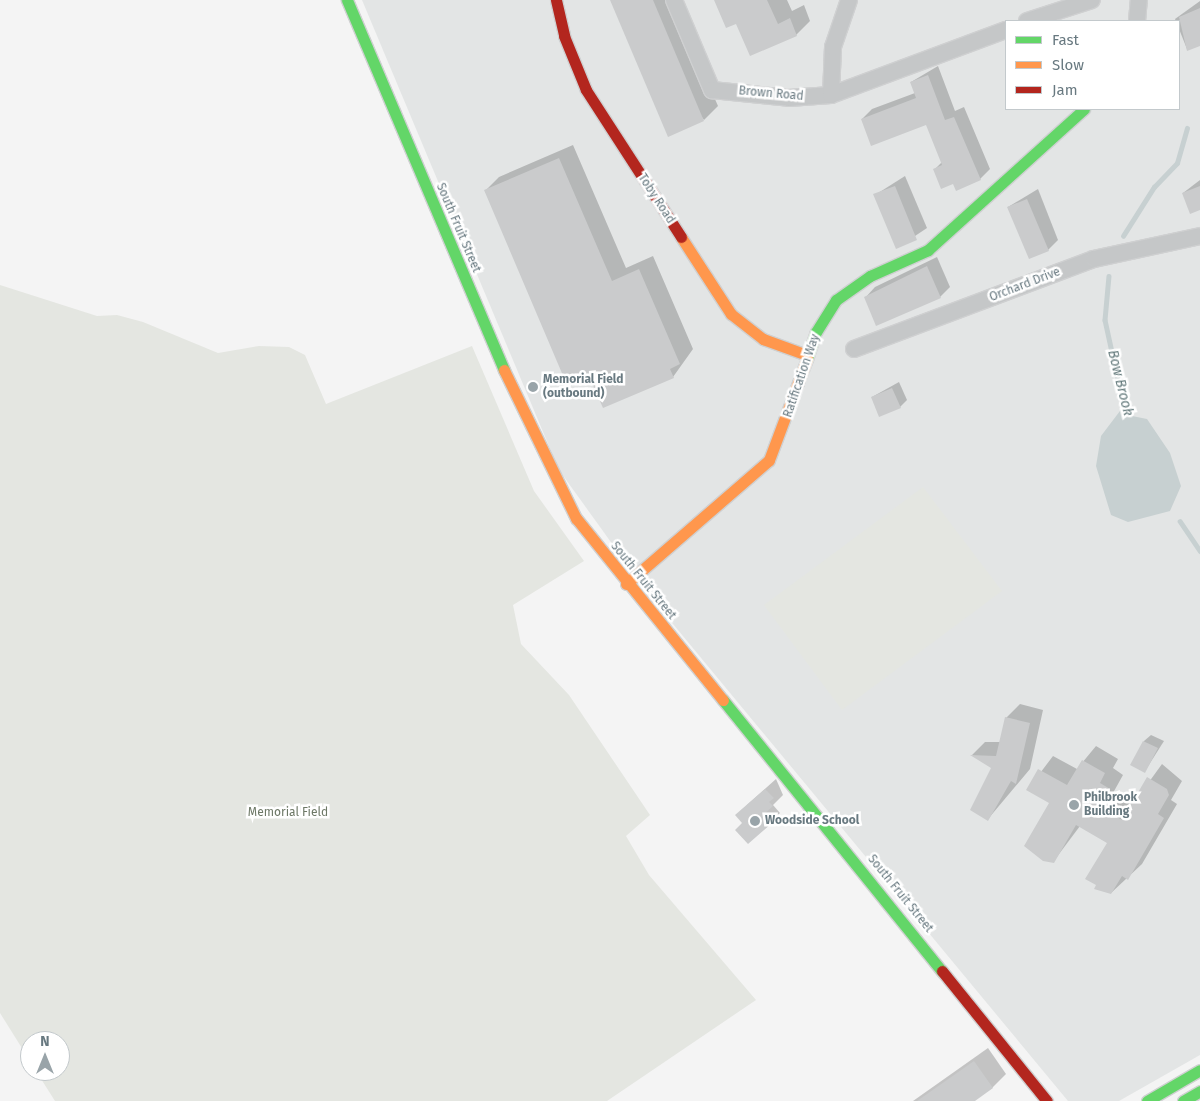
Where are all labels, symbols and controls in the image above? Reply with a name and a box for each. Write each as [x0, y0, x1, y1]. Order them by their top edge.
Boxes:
legend [1005, 20, 1180, 110]
text: Fast [1052, 31, 1079, 49]
text: Slow [1052, 56, 1084, 74]
text: Jam [1052, 81, 1078, 99]
street label: Brown Road [738, 84, 804, 104]
street label: Toby Road [635, 171, 677, 227]
street label: South Fruit Street [433, 181, 483, 275]
street label: Orchard Drive [988, 265, 1062, 305]
street label: Ratification Way [781, 332, 823, 420]
water label: Bow Brook [1104, 348, 1136, 418]
place label: Memorial Field (outbound) [543, 373, 623, 401]
marker: Memorial Field (outbound) [527, 381, 539, 393]
street label: South Fruit Street [607, 539, 679, 623]
place label: Philbrook Building [1084, 791, 1137, 819]
marker: Philbrook Building [1068, 799, 1080, 811]
park label: Memorial Field [248, 806, 328, 820]
place label: Woodside School [765, 814, 859, 828]
marker: Woodside School [749, 815, 761, 827]
street label: South Fruit Street [864, 852, 936, 936]
north arrow [20, 1031, 70, 1081]
text: N [40, 1033, 50, 1050]

